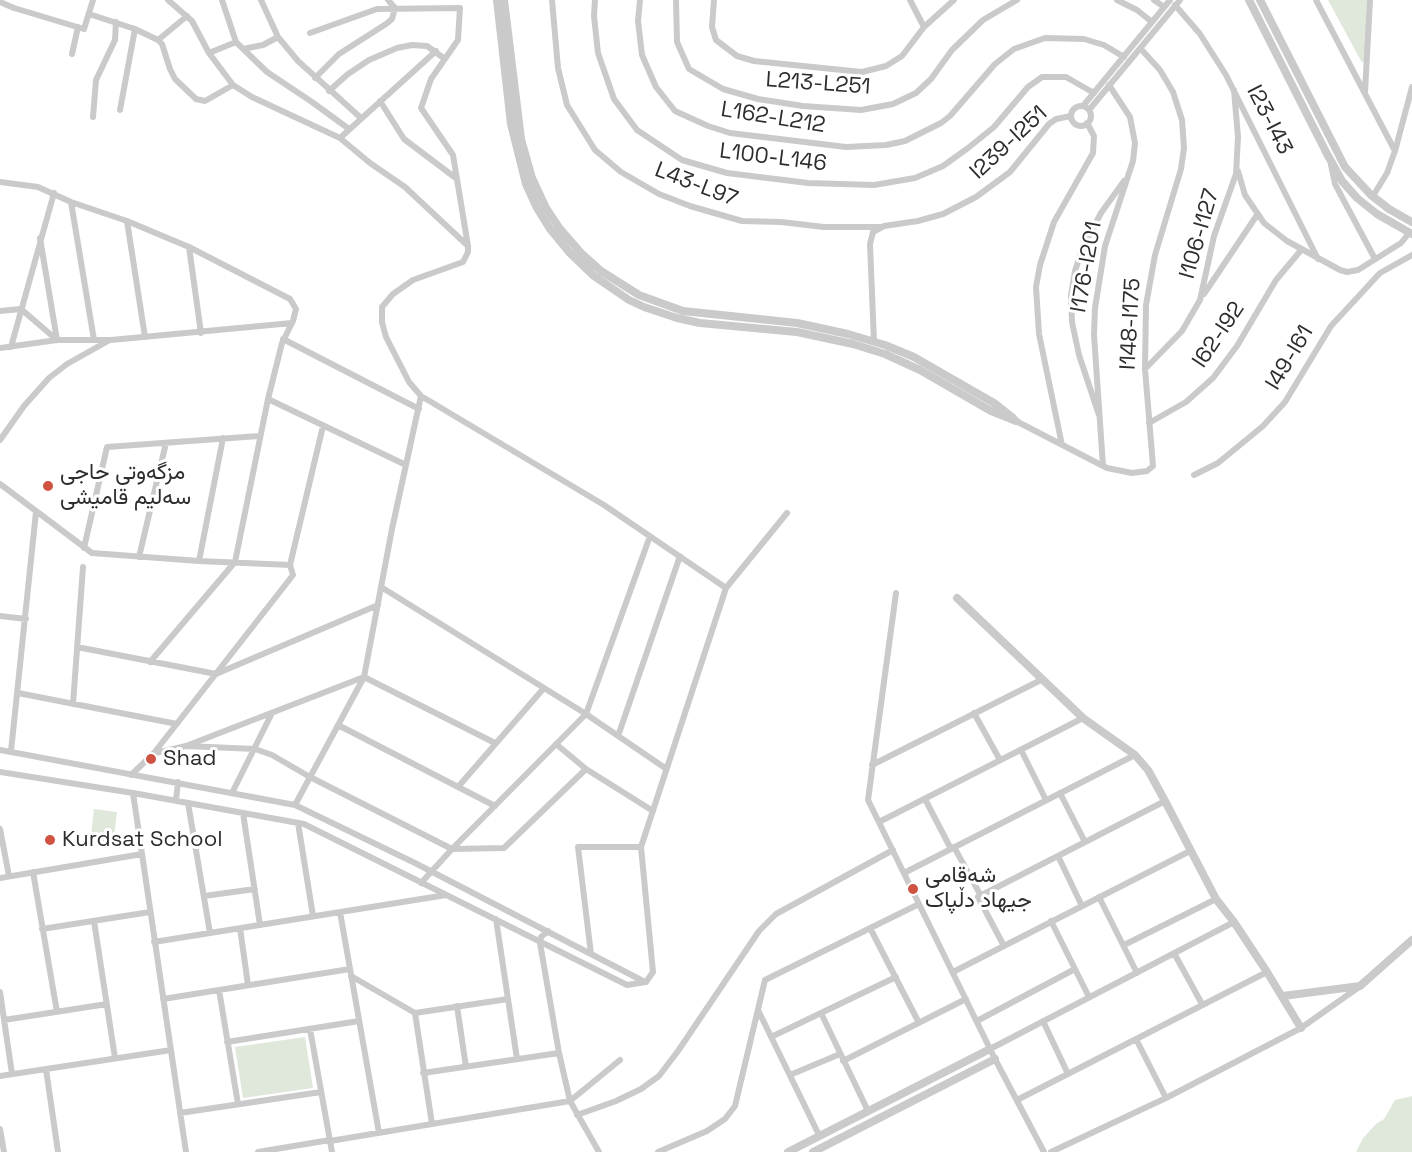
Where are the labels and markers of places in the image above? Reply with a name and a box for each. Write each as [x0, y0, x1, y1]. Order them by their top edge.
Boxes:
place label: مزگەوتی حاجی سەلیم قامیشی [60, 460, 191, 512]
marker: مزگەوتی حاجی سەلیم قامیشی [41, 479, 55, 493]
place label: Shad [163, 746, 216, 772]
marker: Shad [144, 752, 158, 766]
place label: Kurdsat School [62, 827, 223, 853]
marker: Kurdsat School [43, 833, 57, 847]
place label: شەقامی جیهاد دڵپاک [925, 863, 1032, 914]
marker: شەقامی جیهاد دڵپاک [906, 882, 920, 896]

